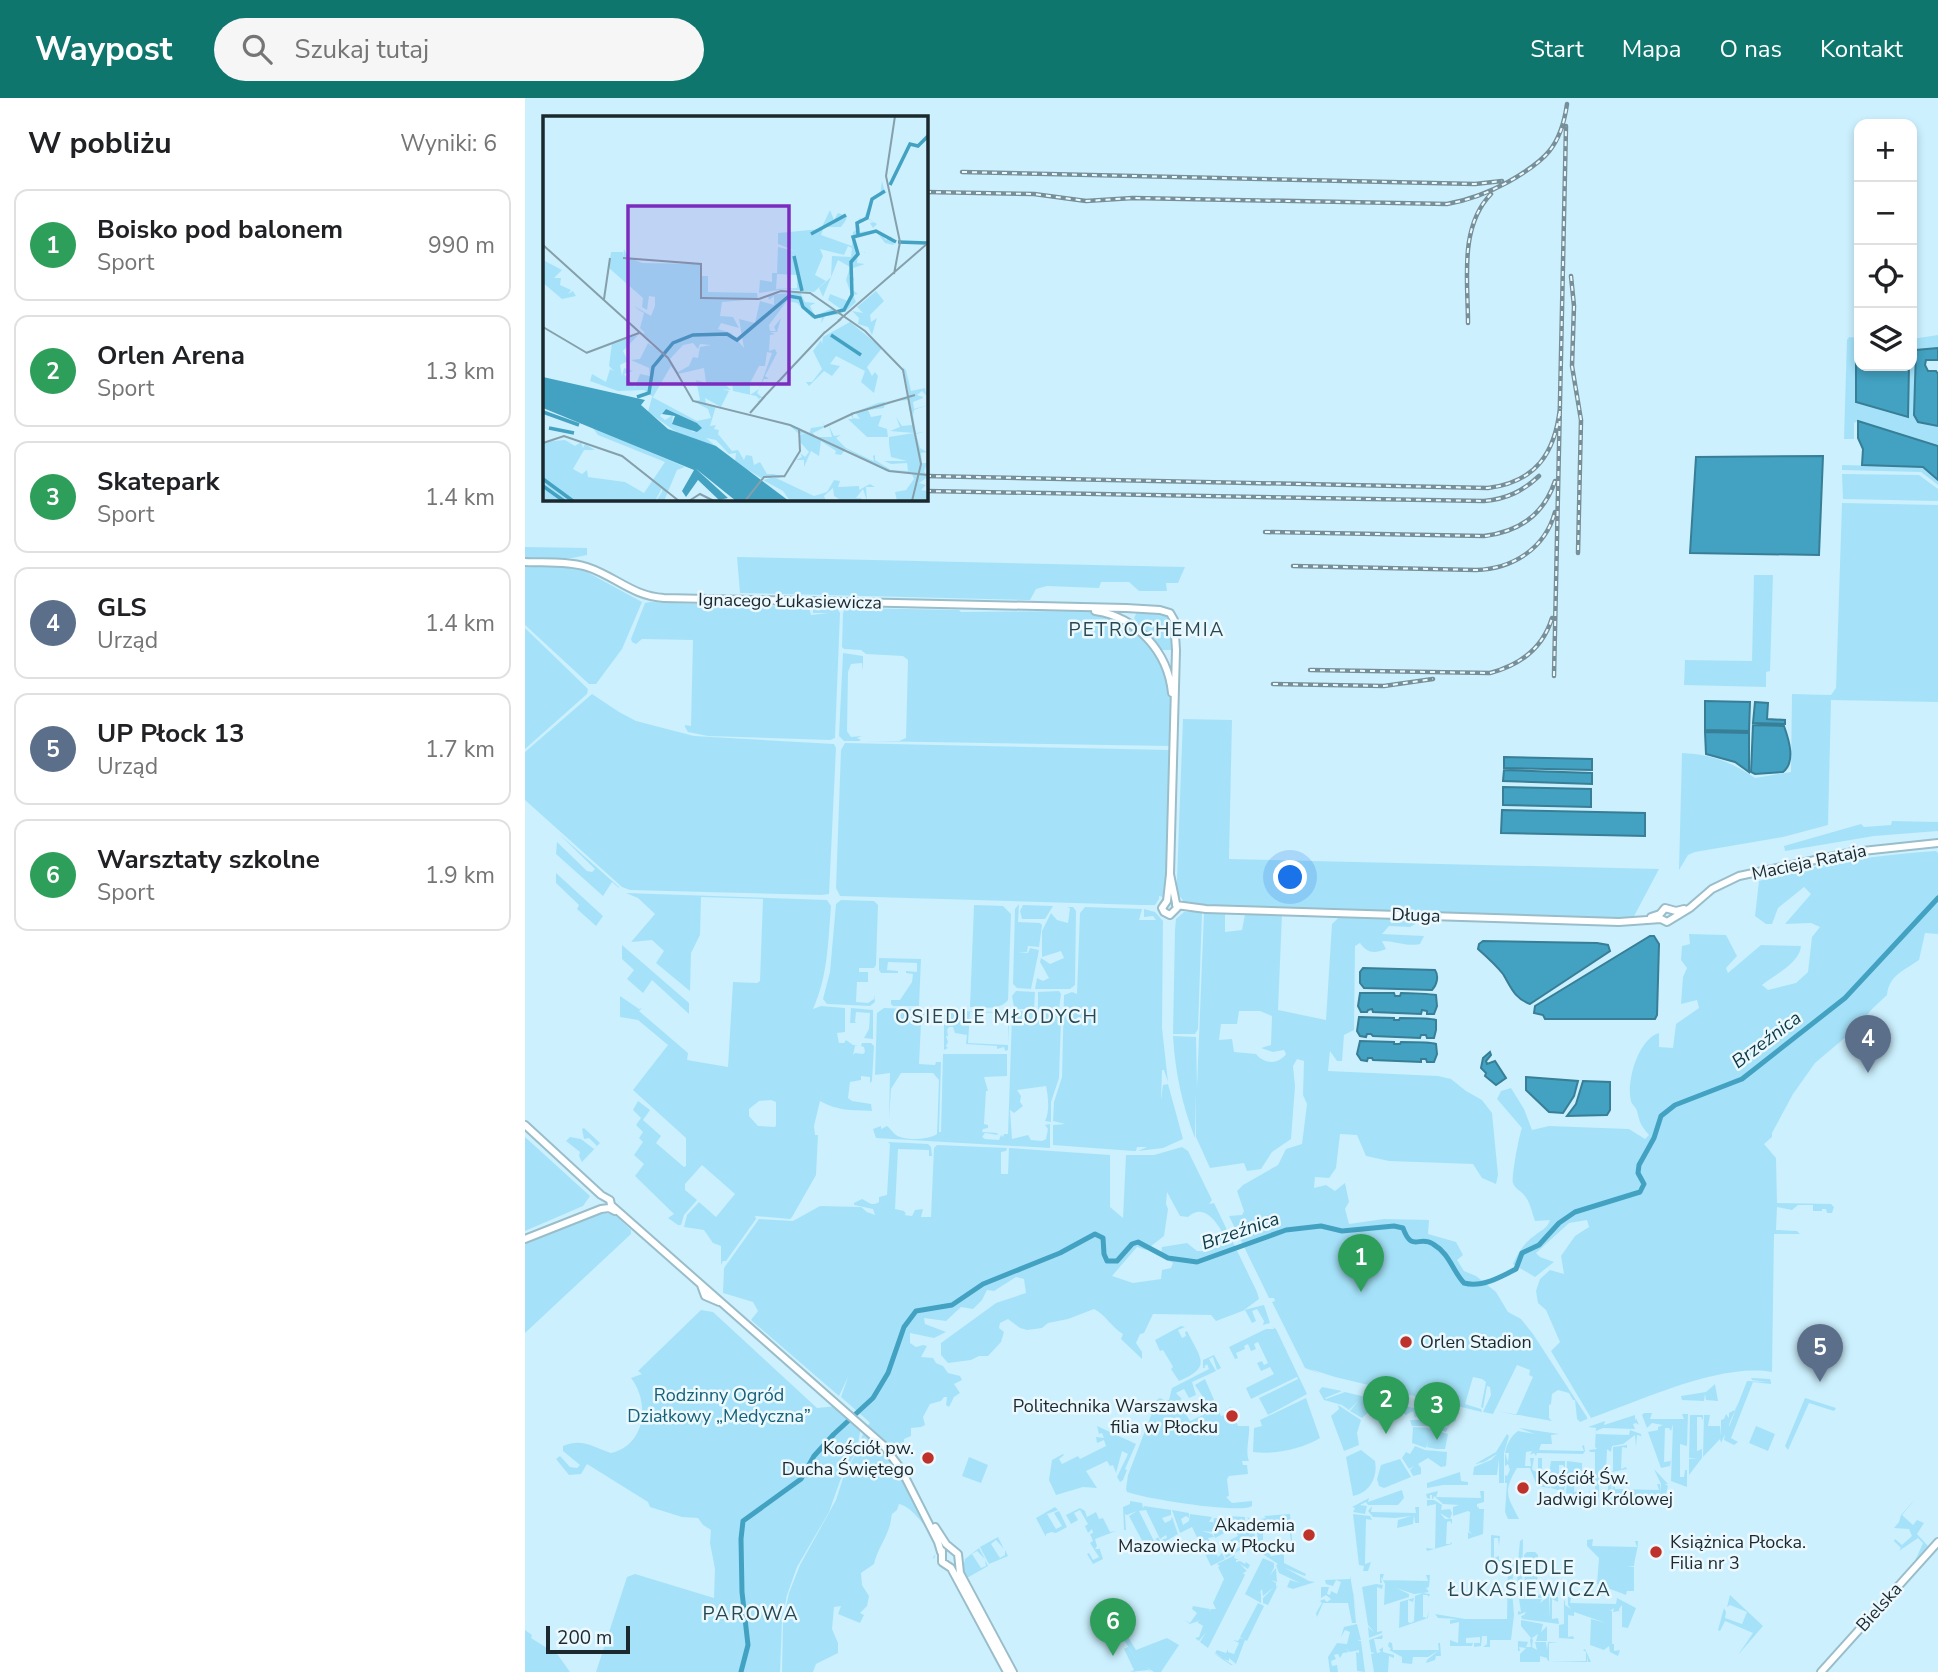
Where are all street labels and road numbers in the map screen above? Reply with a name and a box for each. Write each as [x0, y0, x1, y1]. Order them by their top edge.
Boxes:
street label: Ignacego Łukasiewicza [698, 587, 882, 615]
street label: Macieja Rataja [1749, 838, 1869, 886]
street label: Długa [1391, 902, 1441, 928]
street label: Bielska [1851, 1577, 1907, 1637]

